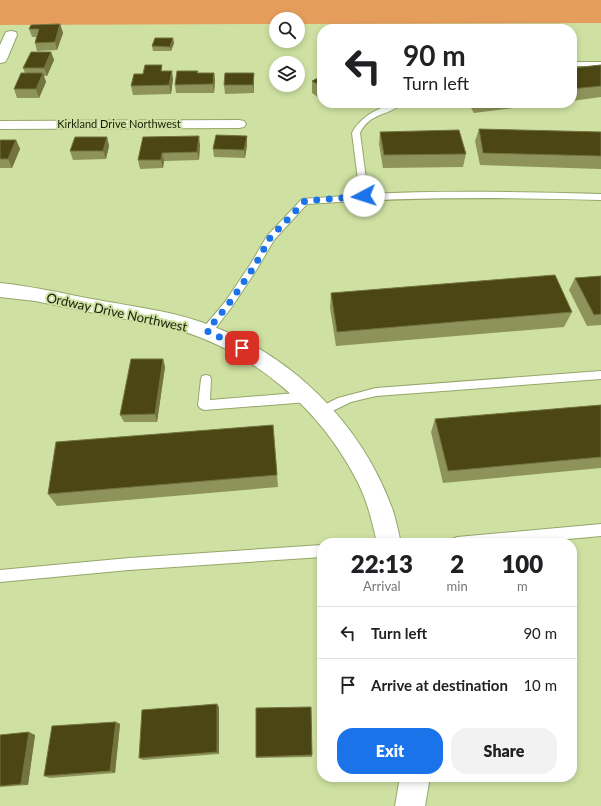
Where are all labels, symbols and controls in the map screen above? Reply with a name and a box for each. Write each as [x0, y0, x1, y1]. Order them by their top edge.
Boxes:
map controls [269, 12, 305, 92]
button: search [269, 12, 305, 48]
text: 90 m [403, 38, 466, 72]
icon: left [337, 40, 389, 92]
button: layers [269, 56, 305, 92]
text: Turn left [403, 72, 469, 94]
street label: Kirkland Drive Northwest [57, 117, 181, 130]
position arrow [343, 175, 385, 217]
street label: Ordway Drive Northwest [45, 289, 189, 335]
pin [225, 331, 259, 365]
icon: arrive [231, 337, 253, 359]
text: 22:13 [351, 549, 413, 578]
text: 2 [450, 549, 464, 578]
text: 100 [501, 549, 543, 578]
text: Arrival [363, 578, 401, 594]
text: min [447, 578, 468, 594]
text: m [517, 578, 528, 594]
icon: left [337, 622, 359, 644]
text: Turn left [371, 624, 427, 642]
text: 90 m [523, 624, 557, 642]
icon: arrive [337, 674, 359, 696]
text: Arrive at destination [371, 676, 508, 694]
text: 10 m [523, 676, 557, 694]
button: Exit [337, 728, 443, 774]
button: Share [451, 728, 557, 774]

